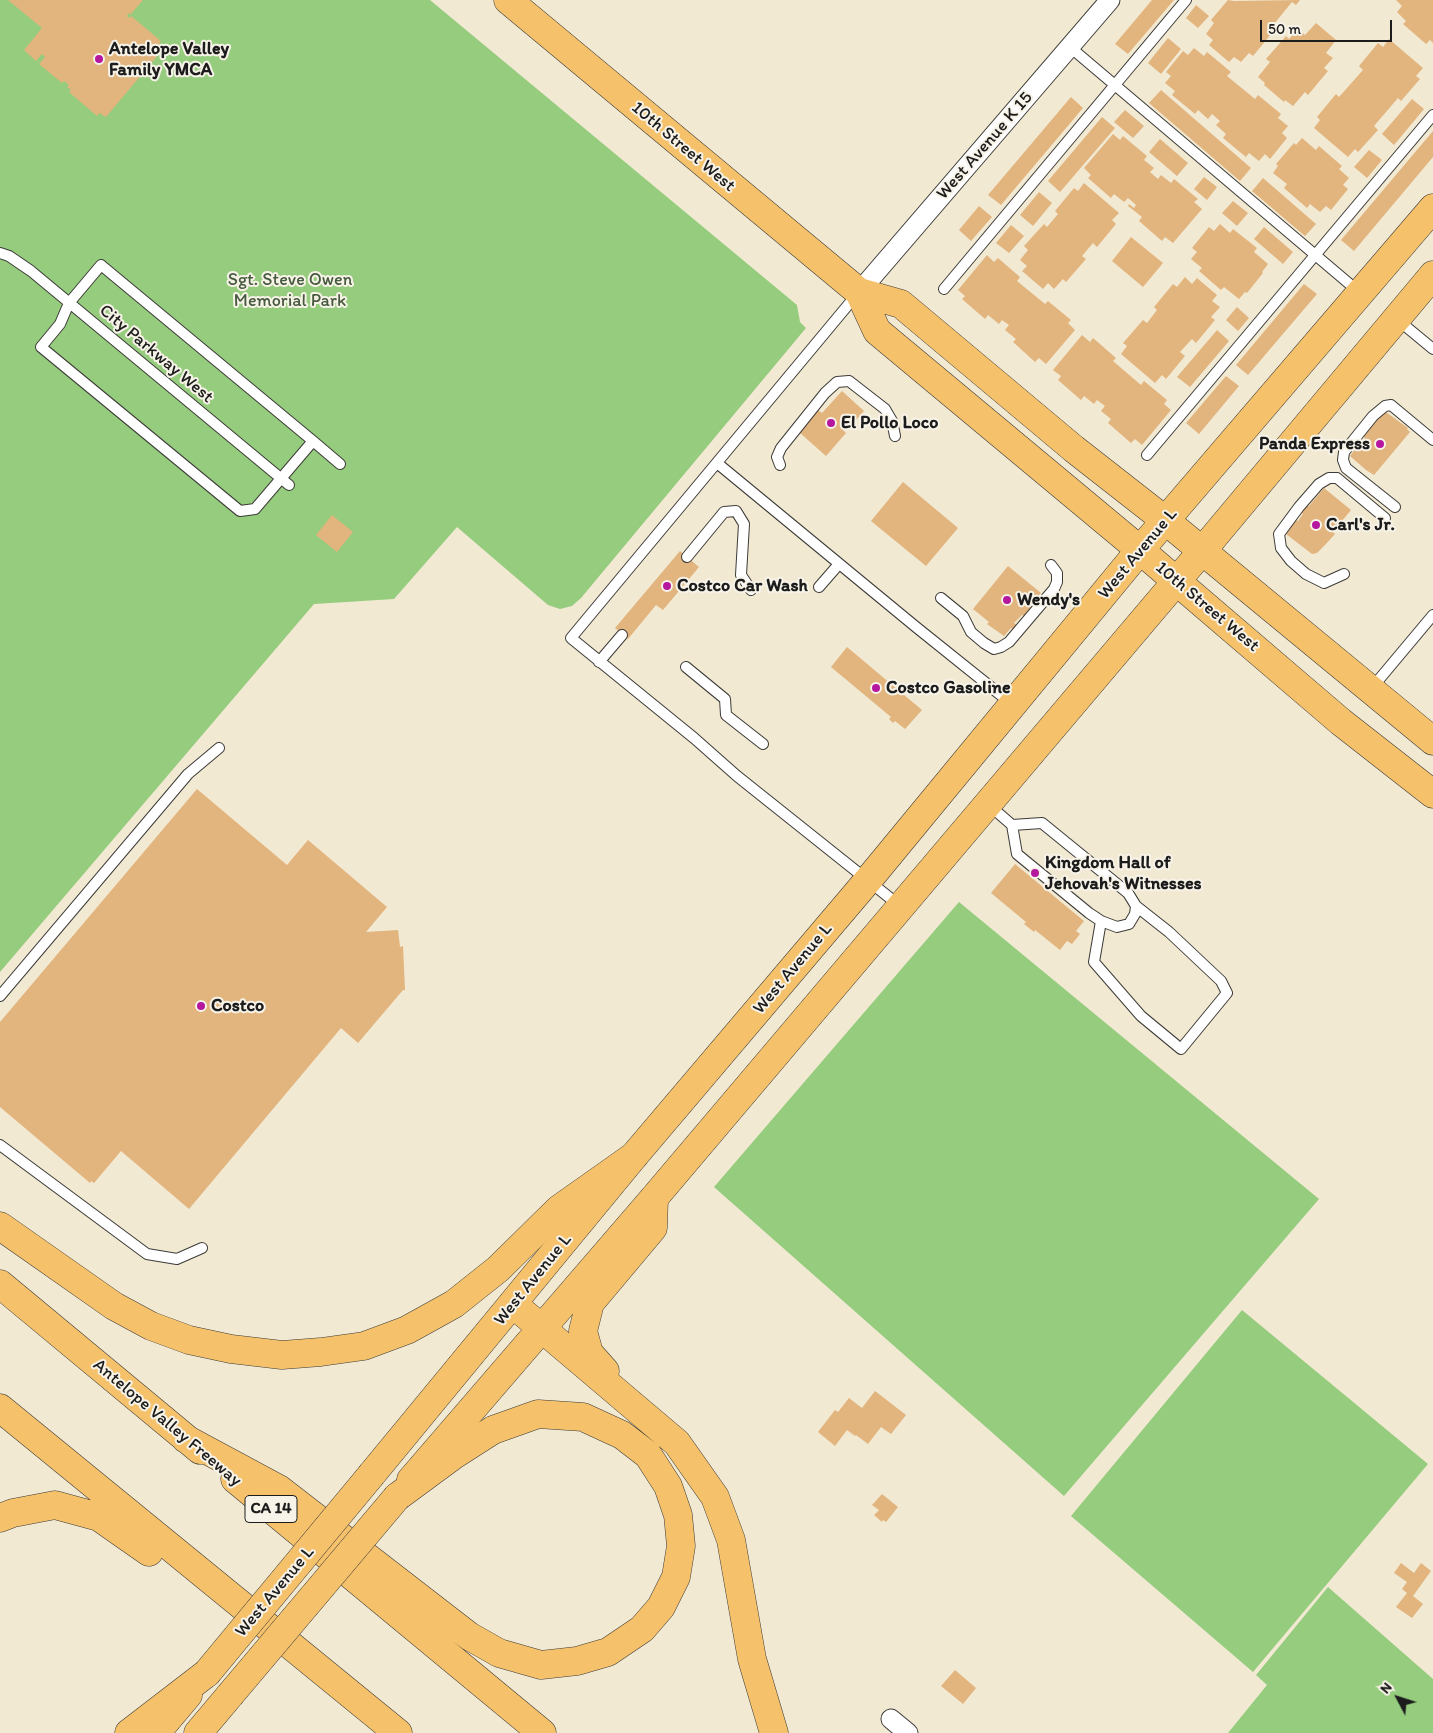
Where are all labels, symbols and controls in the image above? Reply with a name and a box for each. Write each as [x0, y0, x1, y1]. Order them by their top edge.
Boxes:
scale bar [1263, 10, 1396, 42]
text: 50 m [1268, 20, 1301, 38]
place label: Antelope Valley Family YMCA [109, 38, 229, 80]
marker: Antelope Valley Family YMCA [93, 53, 105, 65]
street label: West Avenue K 15 [932, 88, 1038, 204]
street label: 10th Street West [627, 97, 739, 197]
park label: Sgt. Steve Owen Memorial Park [228, 269, 352, 312]
street label: City Parkway West [94, 300, 218, 408]
place label: El Pollo Loco [841, 412, 938, 434]
marker: El Pollo Loco [825, 417, 837, 429]
place label: Panda Express [1259, 433, 1370, 455]
marker: Panda Express [1374, 438, 1386, 450]
street label: West Avenue L [1094, 504, 1182, 604]
place label: Carl's Jr. [1326, 514, 1395, 536]
marker: Carl's Jr. [1310, 519, 1322, 531]
street label: 10th Street West [1151, 557, 1263, 657]
place label: Costco Car Wash [677, 575, 808, 597]
marker: Costco Car Wash [661, 580, 673, 592]
place label: Wendy's [1017, 589, 1080, 611]
marker: Wendy's [1001, 594, 1013, 606]
place label: Costco Gasoline [886, 677, 1011, 699]
marker: Costco Gasoline [870, 682, 882, 694]
place label: Kingdom Hall of Jehovah's Witnesses [1045, 852, 1202, 894]
marker: Kingdom Hall of Jehovah's Witnesses [1029, 867, 1041, 879]
street label: West Avenue L [749, 919, 837, 1019]
place label: Costco [211, 995, 264, 1017]
marker: Costco [195, 1000, 207, 1012]
street label: West Avenue L [489, 1230, 577, 1330]
street label: Antelope Valley Freeway [88, 1354, 246, 1492]
road number: CA 14 [245, 1496, 297, 1522]
street label: West Avenue L [231, 1542, 319, 1642]
north arrow [1373, 1673, 1423, 1723]
text: N [1377, 1679, 1396, 1697]

